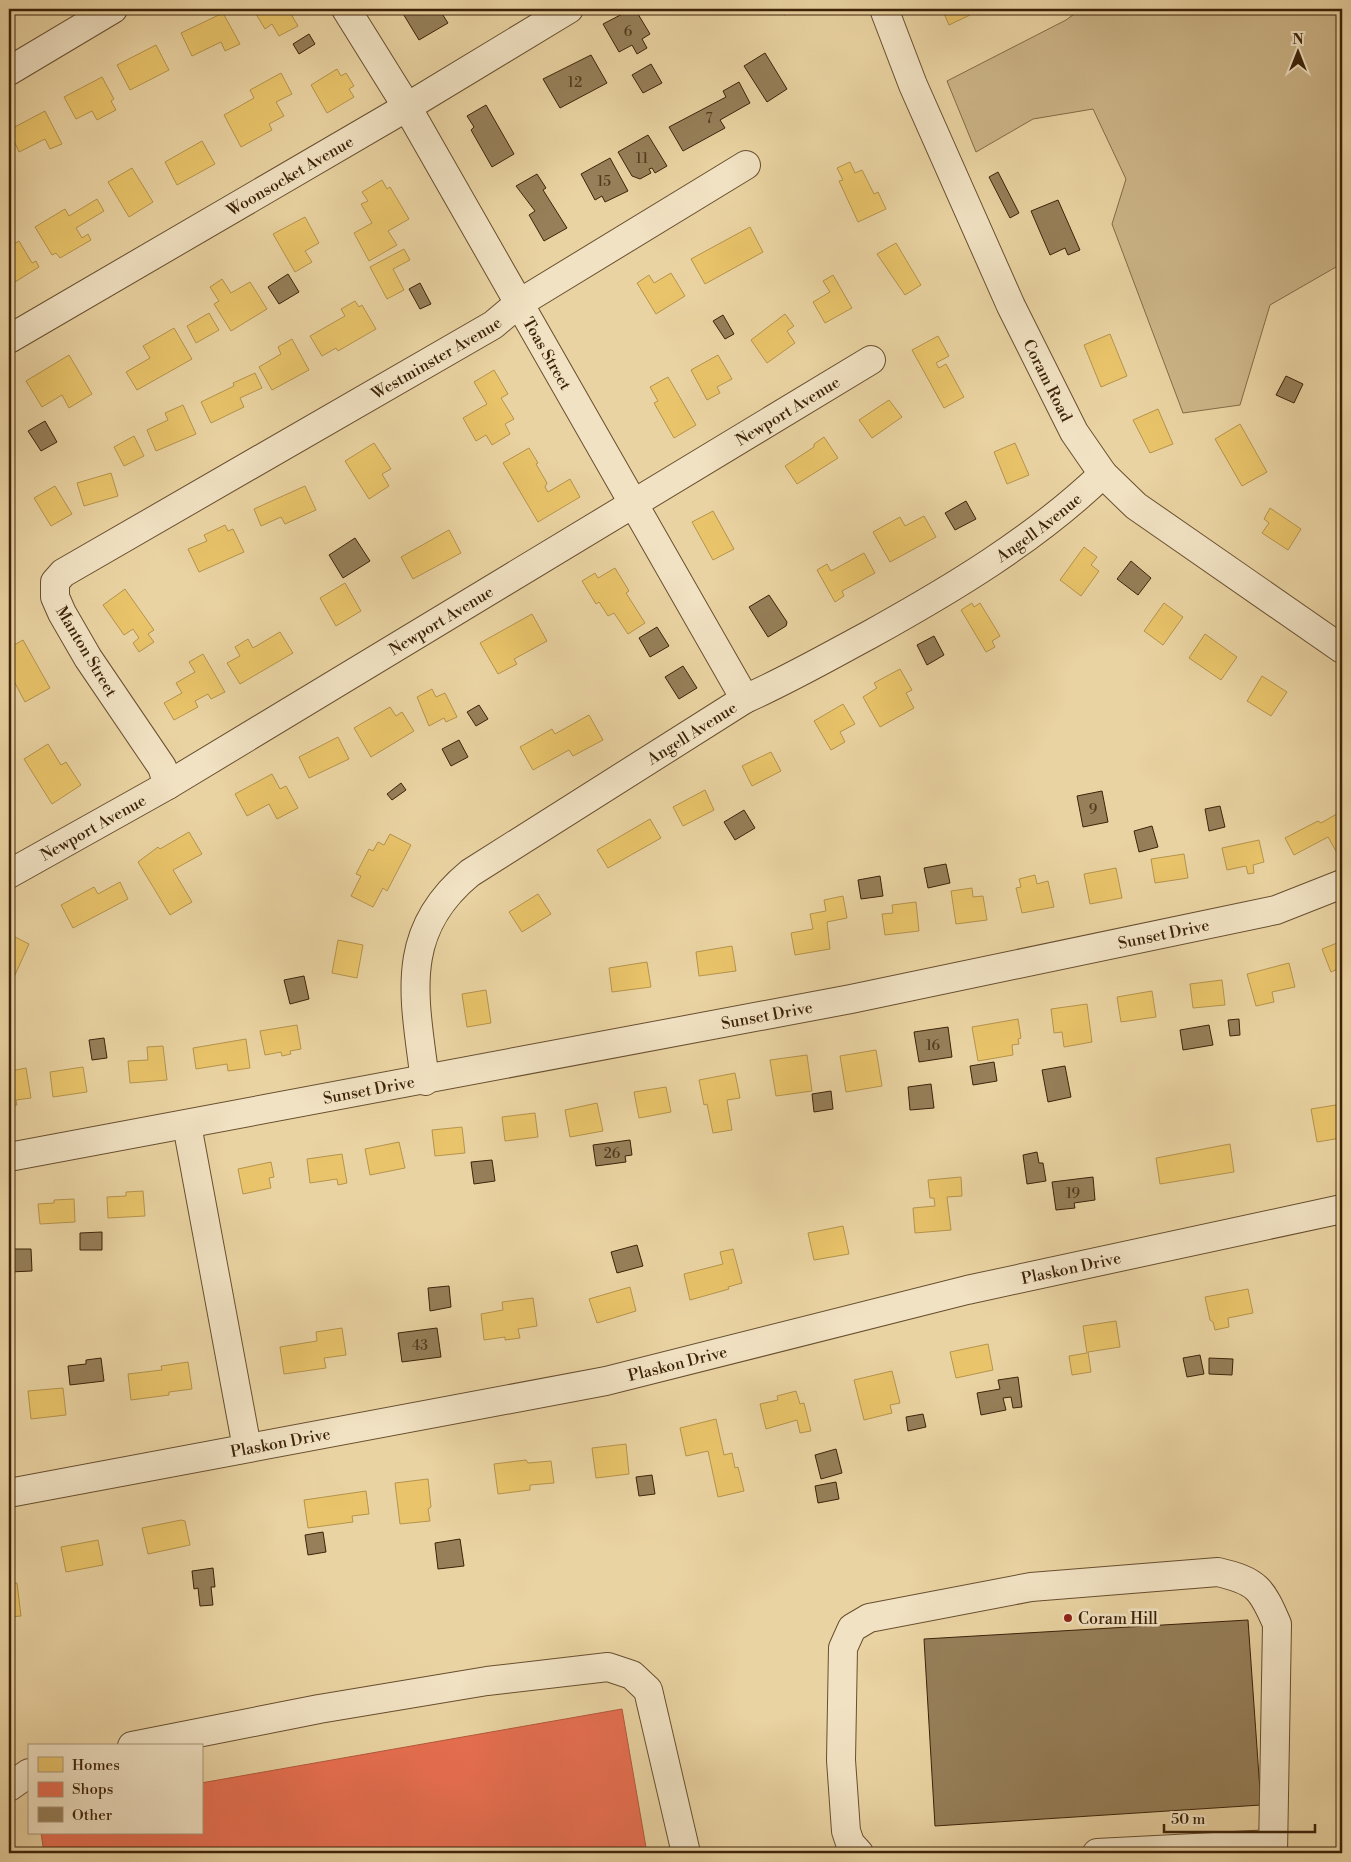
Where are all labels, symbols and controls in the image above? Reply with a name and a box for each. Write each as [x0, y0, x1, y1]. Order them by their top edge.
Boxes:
house number: 6 [624, 23, 633, 41]
north arrow [1274, 28, 1324, 78]
text: N [1292, 31, 1304, 49]
house number: 12 [568, 74, 582, 92]
house number: 7 [705, 110, 713, 128]
street label: Woonsocket Avenue [223, 131, 357, 221]
house number: 11 [636, 150, 648, 168]
house number: 15 [597, 173, 611, 191]
street label: Westminster Avenue [367, 313, 506, 405]
street label: Toas Street [518, 314, 576, 394]
street label: Coram Road [1018, 336, 1076, 425]
street label: Newport Avenue [732, 372, 844, 451]
street label: Angell Avenue [992, 489, 1086, 567]
street label: Newport Avenue [386, 582, 497, 660]
street label: Manton Street [51, 602, 121, 701]
street label: Angell Avenue [643, 698, 741, 770]
street label: Newport Avenue [37, 790, 150, 866]
house number: 9 [1089, 801, 1097, 819]
street label: Sunset Drive [1116, 915, 1211, 954]
street label: Sunset Drive [720, 997, 814, 1034]
house number: 16 [926, 1037, 941, 1055]
street label: Sunset Drive [322, 1072, 416, 1109]
house number: 26 [604, 1145, 621, 1163]
house number: 19 [1066, 1185, 1080, 1203]
street label: Plaskon Drive [1019, 1248, 1123, 1289]
house number: 43 [412, 1337, 428, 1355]
street label: Plaskon Drive [626, 1342, 729, 1386]
street label: Plaskon Drive [229, 1424, 332, 1462]
place label: Coram Hill [1078, 1609, 1158, 1629]
marker: Coram Hill [1062, 1612, 1074, 1624]
legend [28, 1744, 202, 1834]
text: Homes [72, 1756, 120, 1775]
text: Shops [72, 1780, 113, 1799]
scale bar [1164, 1802, 1315, 1834]
text: Other [72, 1806, 113, 1825]
text: 50 m [1171, 1810, 1205, 1829]

